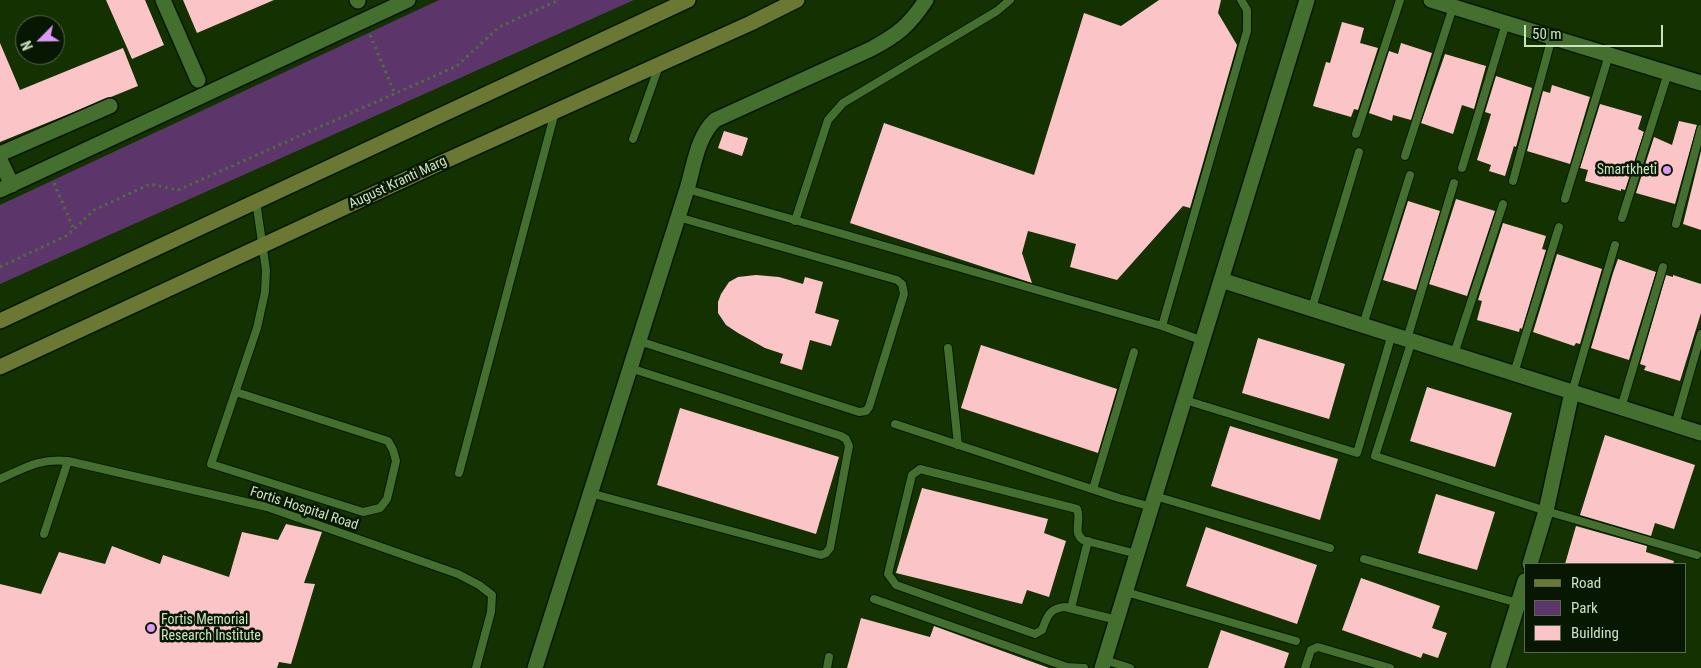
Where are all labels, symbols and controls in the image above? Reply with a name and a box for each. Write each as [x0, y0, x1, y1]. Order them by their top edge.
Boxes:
north arrow [15, 15, 65, 65]
scale bar [1526, 15, 1665, 47]
text: 50 m [1532, 25, 1562, 43]
text: N [18, 38, 36, 53]
street label: August Kranti Marg [346, 153, 450, 213]
place label: Smartkheti [1597, 162, 1657, 178]
marker: Smartkheti [1661, 164, 1673, 176]
street label: Fortis Hospital Road [248, 484, 360, 534]
legend [1524, 563, 1686, 653]
text: Road [1571, 574, 1601, 592]
text: Park [1571, 599, 1598, 617]
place label: Fortis Memorial Research Institute [161, 612, 261, 644]
marker: Fortis Memorial Research Institute [145, 622, 157, 634]
text: Building [1571, 624, 1619, 642]

